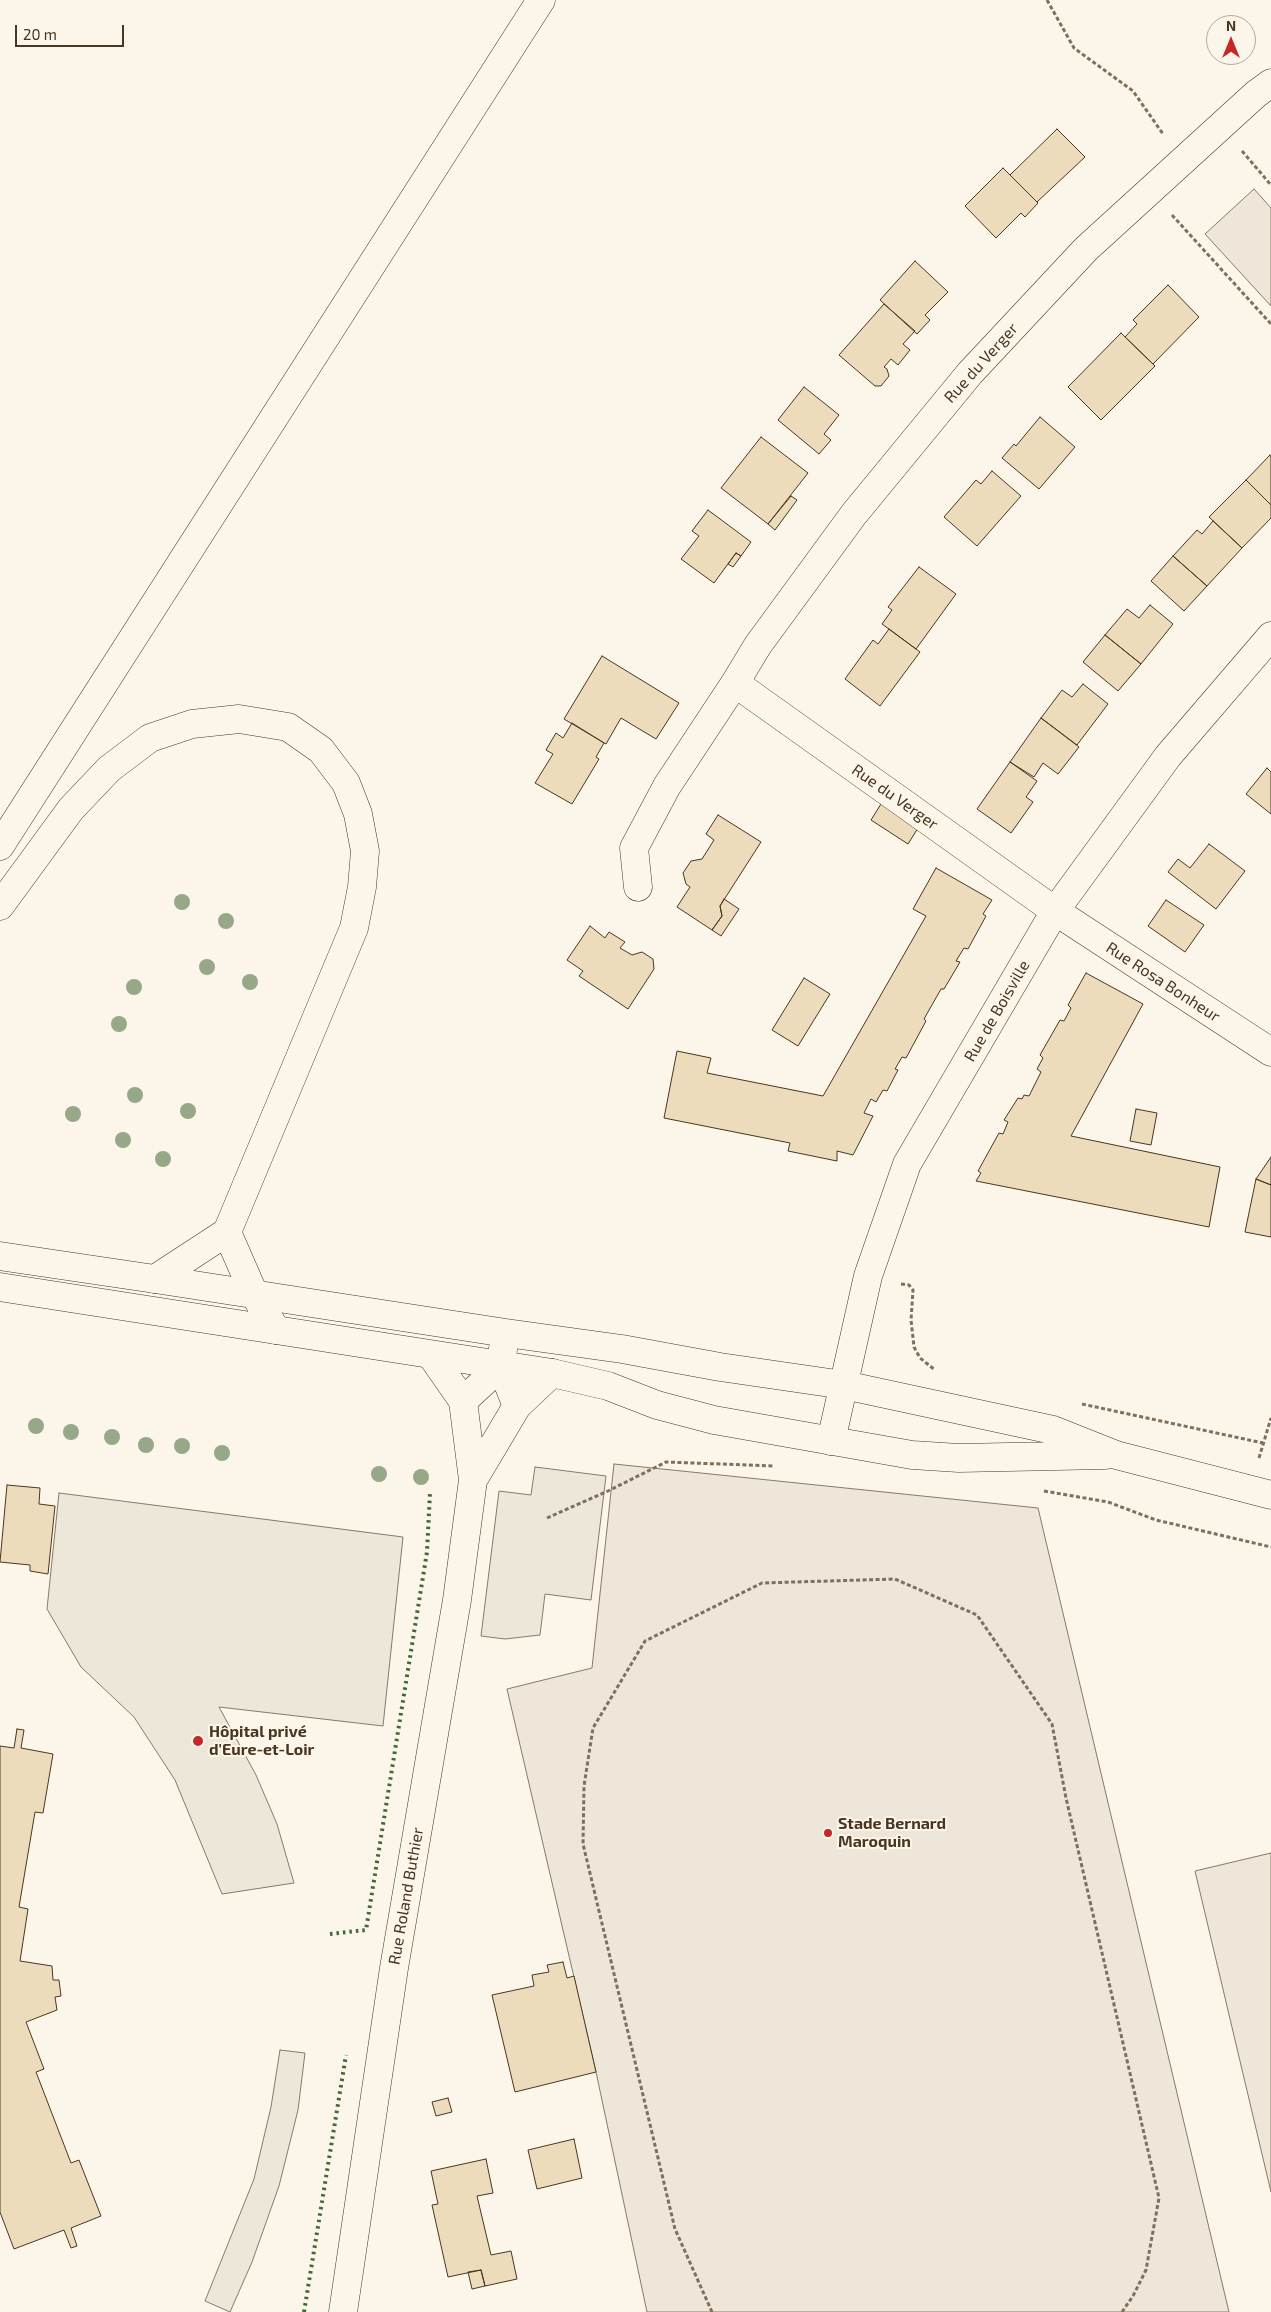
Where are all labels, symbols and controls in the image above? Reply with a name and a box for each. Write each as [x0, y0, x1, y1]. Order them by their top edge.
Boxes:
scale bar [18, 15, 126, 47]
north arrow [1206, 15, 1256, 65]
text: N [1226, 17, 1236, 34]
text: 20 m [23, 25, 57, 43]
street label: Rue du Verger [940, 319, 1022, 407]
street label: Rue du Verger [848, 760, 942, 834]
street label: Rue Rosa Bonheur [1102, 938, 1224, 1026]
street label: Rue de Boisville [960, 957, 1034, 1065]
place label: Hôpital privé d'Eure-et-Loir [209, 1722, 314, 1760]
marker: Hôpital privé d'Eure-et-Loir [191, 1734, 205, 1748]
place label: Stade Bernard Maroquin [838, 1814, 946, 1852]
street label: Rue Roland Buthier [384, 1826, 428, 1966]
marker: Stade Bernard Maroquin [822, 1827, 834, 1839]

